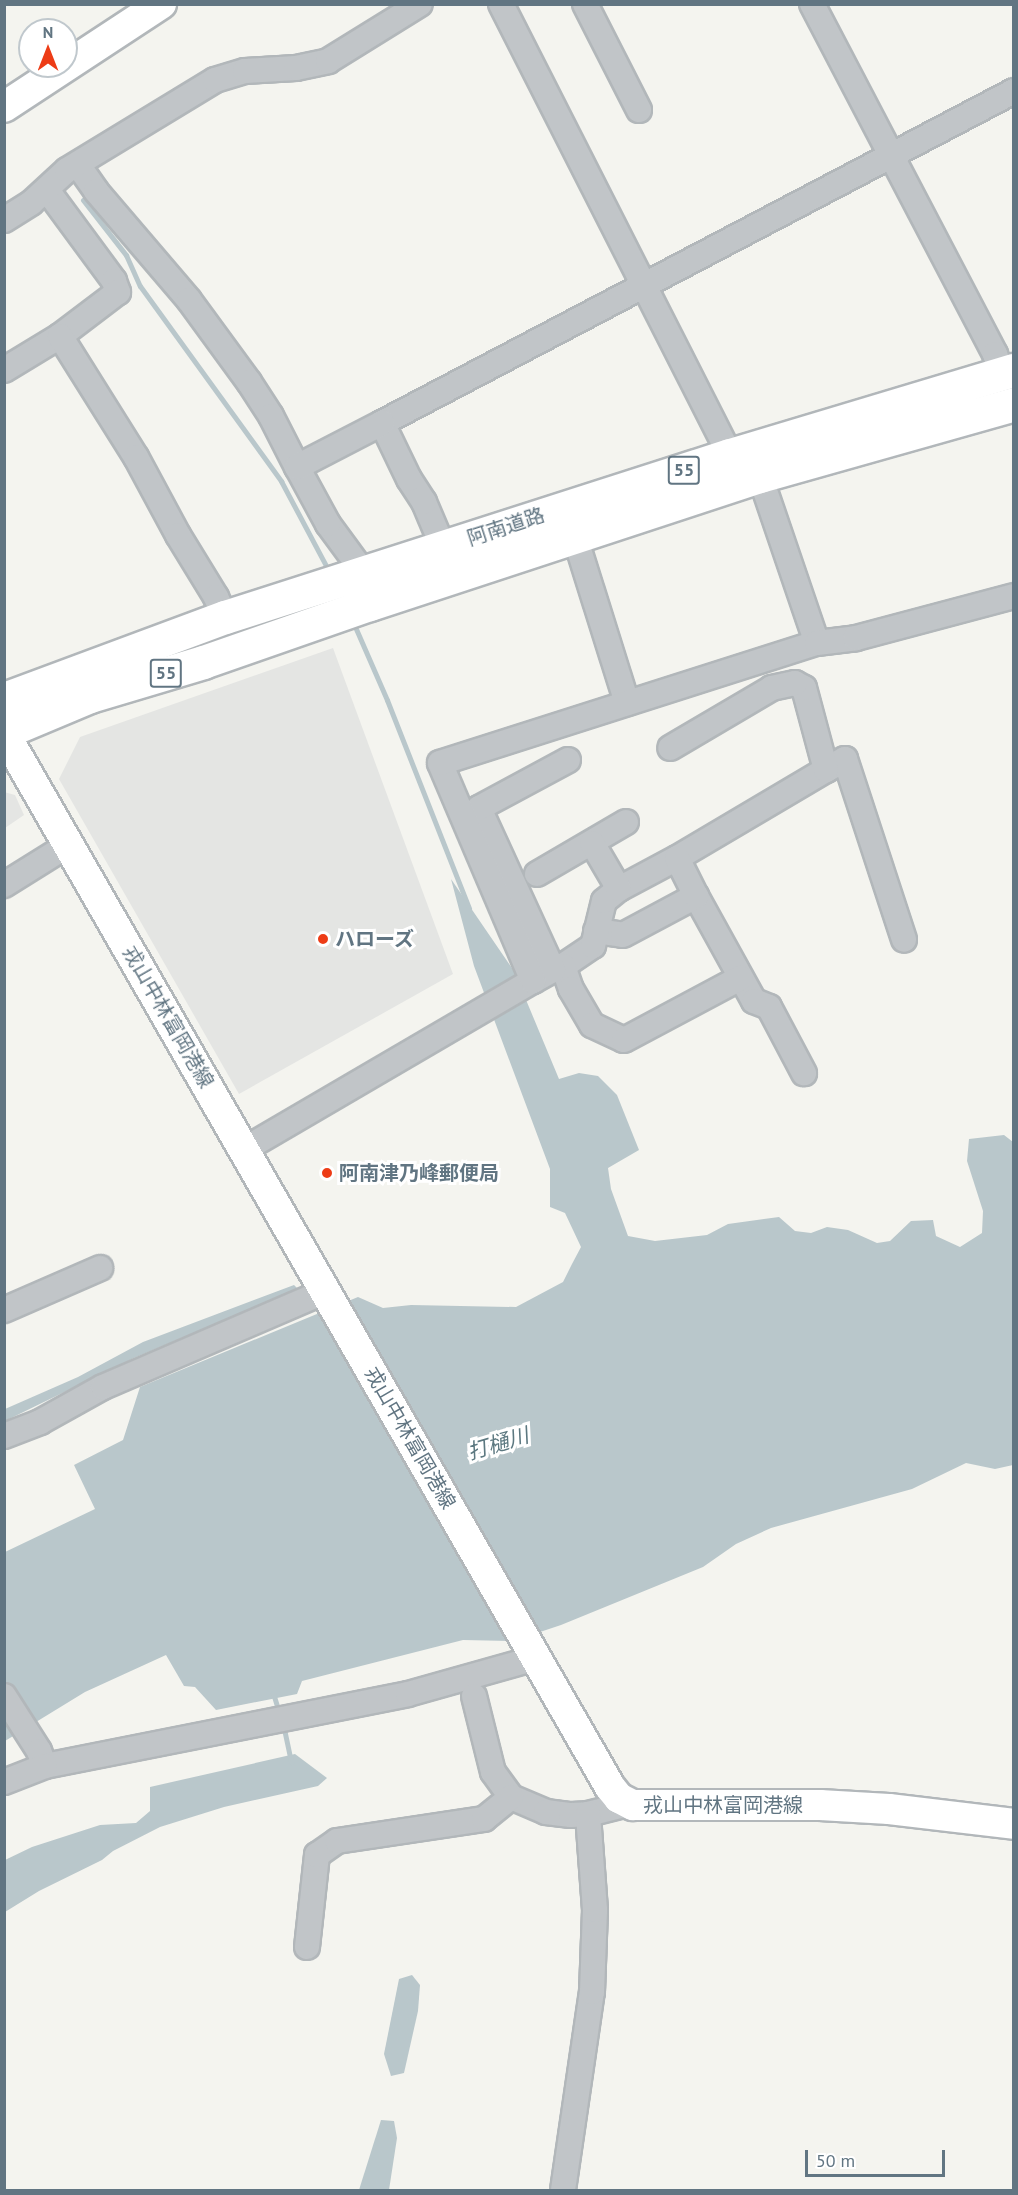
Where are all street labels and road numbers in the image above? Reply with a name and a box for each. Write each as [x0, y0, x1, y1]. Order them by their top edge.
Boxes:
road number: 55 [668, 455, 700, 485]
street label: 阿南道路 [464, 503, 548, 551]
road number: 55 [150, 658, 182, 688]
street label: 戎山中林富岡港線 [118, 942, 218, 1092]
street label: 戎山中林富岡港線 [360, 1363, 460, 1513]
street label: 戎山中林富岡港線 [643, 1793, 803, 1817]

